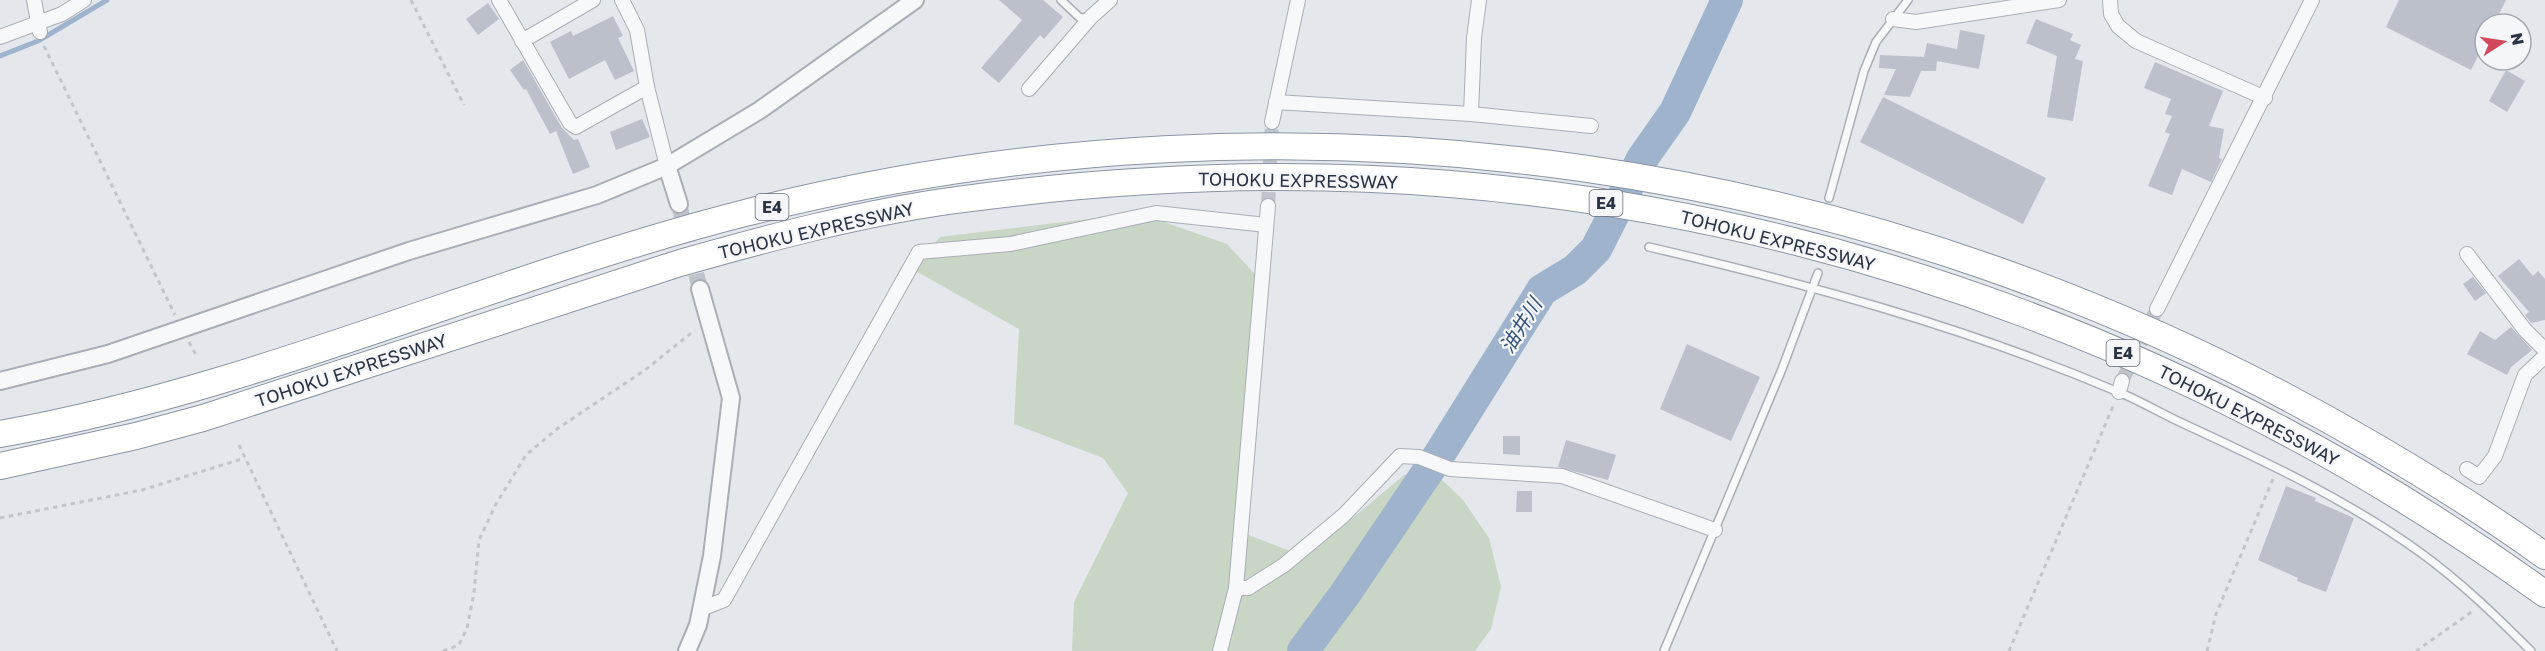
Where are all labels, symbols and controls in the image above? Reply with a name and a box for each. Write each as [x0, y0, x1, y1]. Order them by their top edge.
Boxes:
north arrow [2473, 12, 2533, 72]
text: N [2507, 31, 2529, 47]
street label: TOHOKU EXPRESSWAY [1198, 167, 1399, 193]
road number: E4 [1590, 190, 1622, 216]
road number: E4 [756, 194, 788, 220]
street label: TOHOKU EXPRESSWAY [716, 197, 916, 263]
street label: TOHOKU EXPRESSWAY [1678, 205, 1878, 275]
water label: 油井川 [1494, 292, 1547, 357]
street label: TOHOKU EXPRESSWAY [253, 329, 450, 411]
road number: E4 [2106, 340, 2140, 366]
street label: TOHOKU EXPRESSWAY [2155, 360, 2343, 470]

